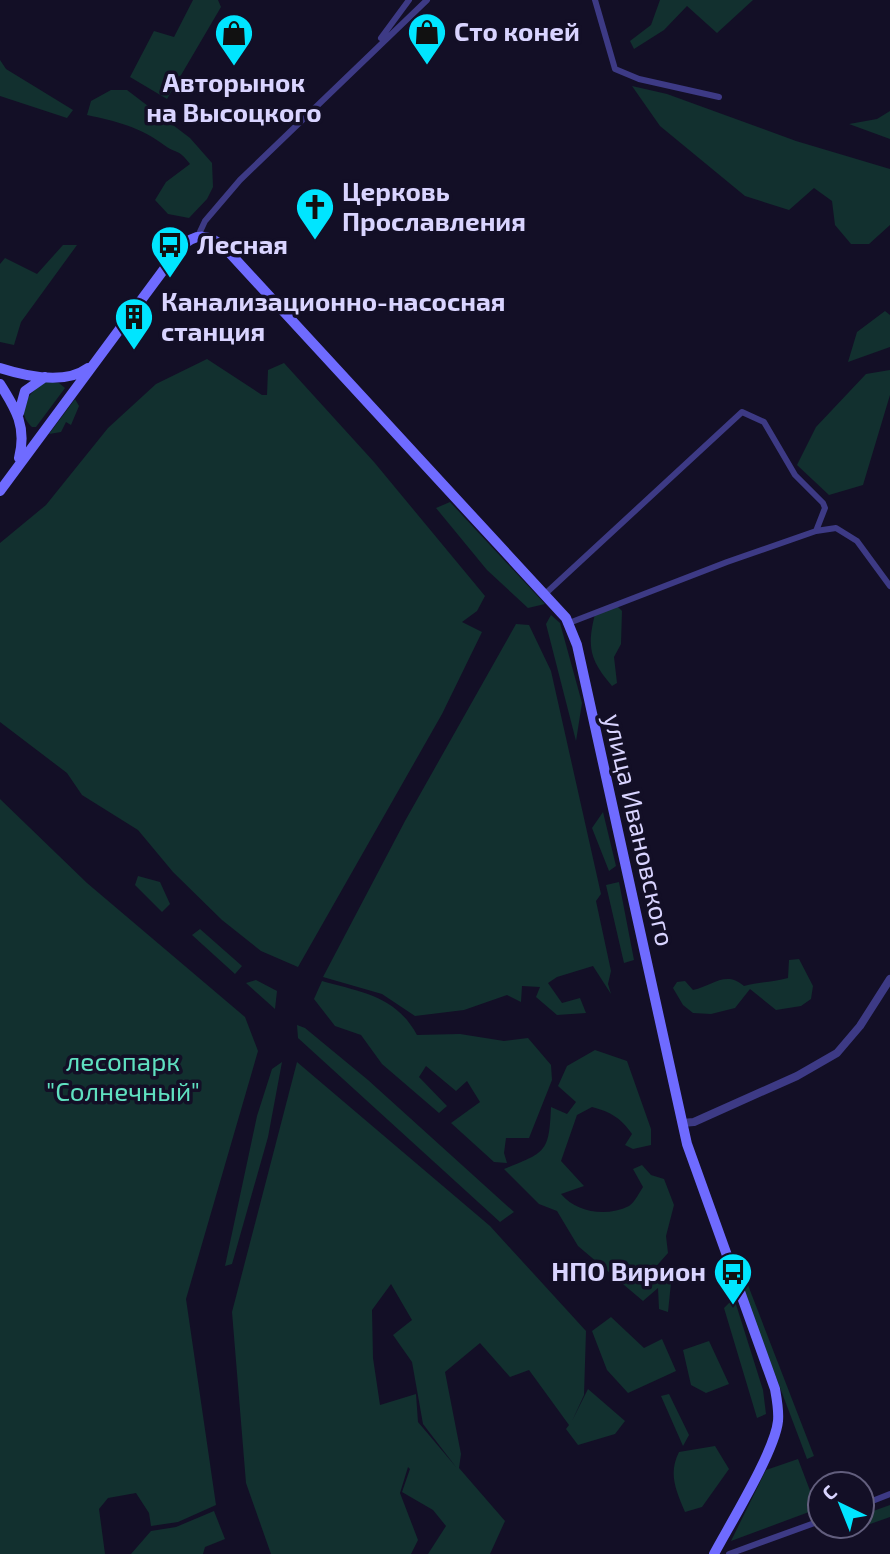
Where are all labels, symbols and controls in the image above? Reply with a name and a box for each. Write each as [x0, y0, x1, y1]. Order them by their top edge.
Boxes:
shop icon: Сто коней [406, 11, 448, 66]
shop icon: Авторынок на Высоцкого [213, 12, 255, 67]
place label: Сто коней [454, 15, 580, 46]
place label: Авторынок на Высоцкого [146, 66, 322, 127]
place label: Церковь Прославления [342, 175, 526, 236]
church icon: Церковь Прославления [294, 186, 336, 241]
bus stop icon: Лесная [149, 224, 191, 279]
place label: Лесная [197, 228, 288, 259]
place label: Канализационно-насосная станция [161, 285, 506, 346]
building icon: Канализационно-насосная станция [113, 296, 155, 351]
street label: улица Ивановского [598, 710, 682, 949]
park label: лесопарк "Солнечный" [46, 1045, 200, 1106]
bus stop icon: НПО Вирион [712, 1251, 754, 1306]
place label: НПО Вирион [551, 1255, 706, 1286]
north arrow [806, 1470, 876, 1540]
text: С [817, 1480, 841, 1504]

